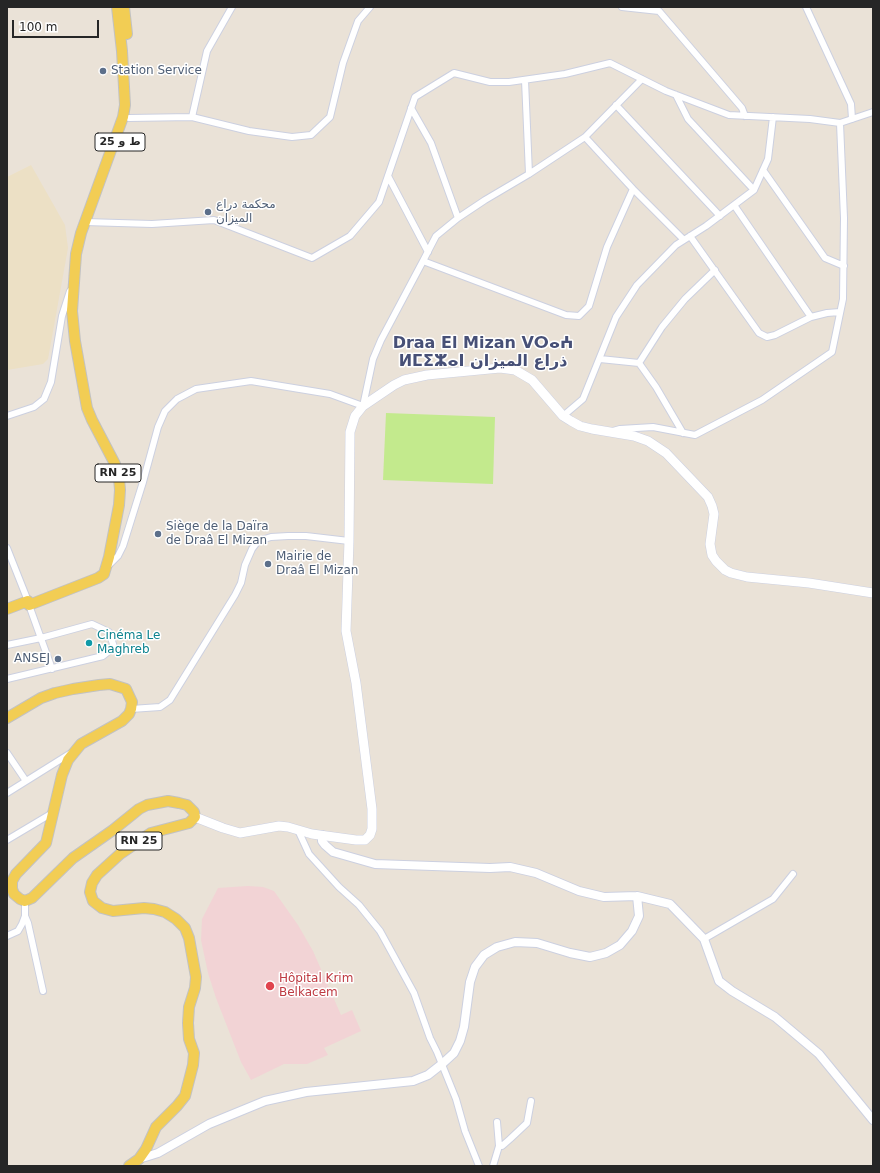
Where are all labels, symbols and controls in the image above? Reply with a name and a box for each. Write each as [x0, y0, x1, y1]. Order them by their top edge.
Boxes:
scale bar [14, 12, 101, 38]
text: 100 m [19, 20, 57, 34]
place label: Station Service [111, 64, 202, 78]
marker: Station Service [98, 66, 108, 76]
road number: ط و 25 [95, 133, 145, 151]
place label: محكمة دراع الميزان [216, 198, 276, 226]
marker: محكمة دراع الميزان [203, 207, 213, 217]
district label: Draa El Mizan ⴸⵔⴰⵄ ⵍⵎⵉⵣⴰⵏ ذراع الميزان [393, 334, 573, 372]
road number: RN 25 [95, 464, 141, 482]
place label: Siège de la Daïra de Draâ El Mizan [166, 520, 269, 548]
marker: Siège de la Daïra de Draâ El Mizan [153, 529, 163, 539]
place label: Mairie de Draâ El Mizan [276, 550, 358, 578]
marker: Mairie de Draâ El Mizan [263, 559, 273, 569]
place label: Cinéma Le Maghreb [97, 629, 160, 657]
marker: Cinéma Le Maghreb [84, 638, 94, 648]
place label: ANSEJ [14, 652, 50, 666]
marker: ANSEJ [53, 654, 63, 664]
road number: RN 25 [116, 832, 162, 850]
place label: Hôpital Krim Belkacem [279, 972, 353, 1000]
marker: Hôpital Krim Belkacem [264, 980, 276, 992]

